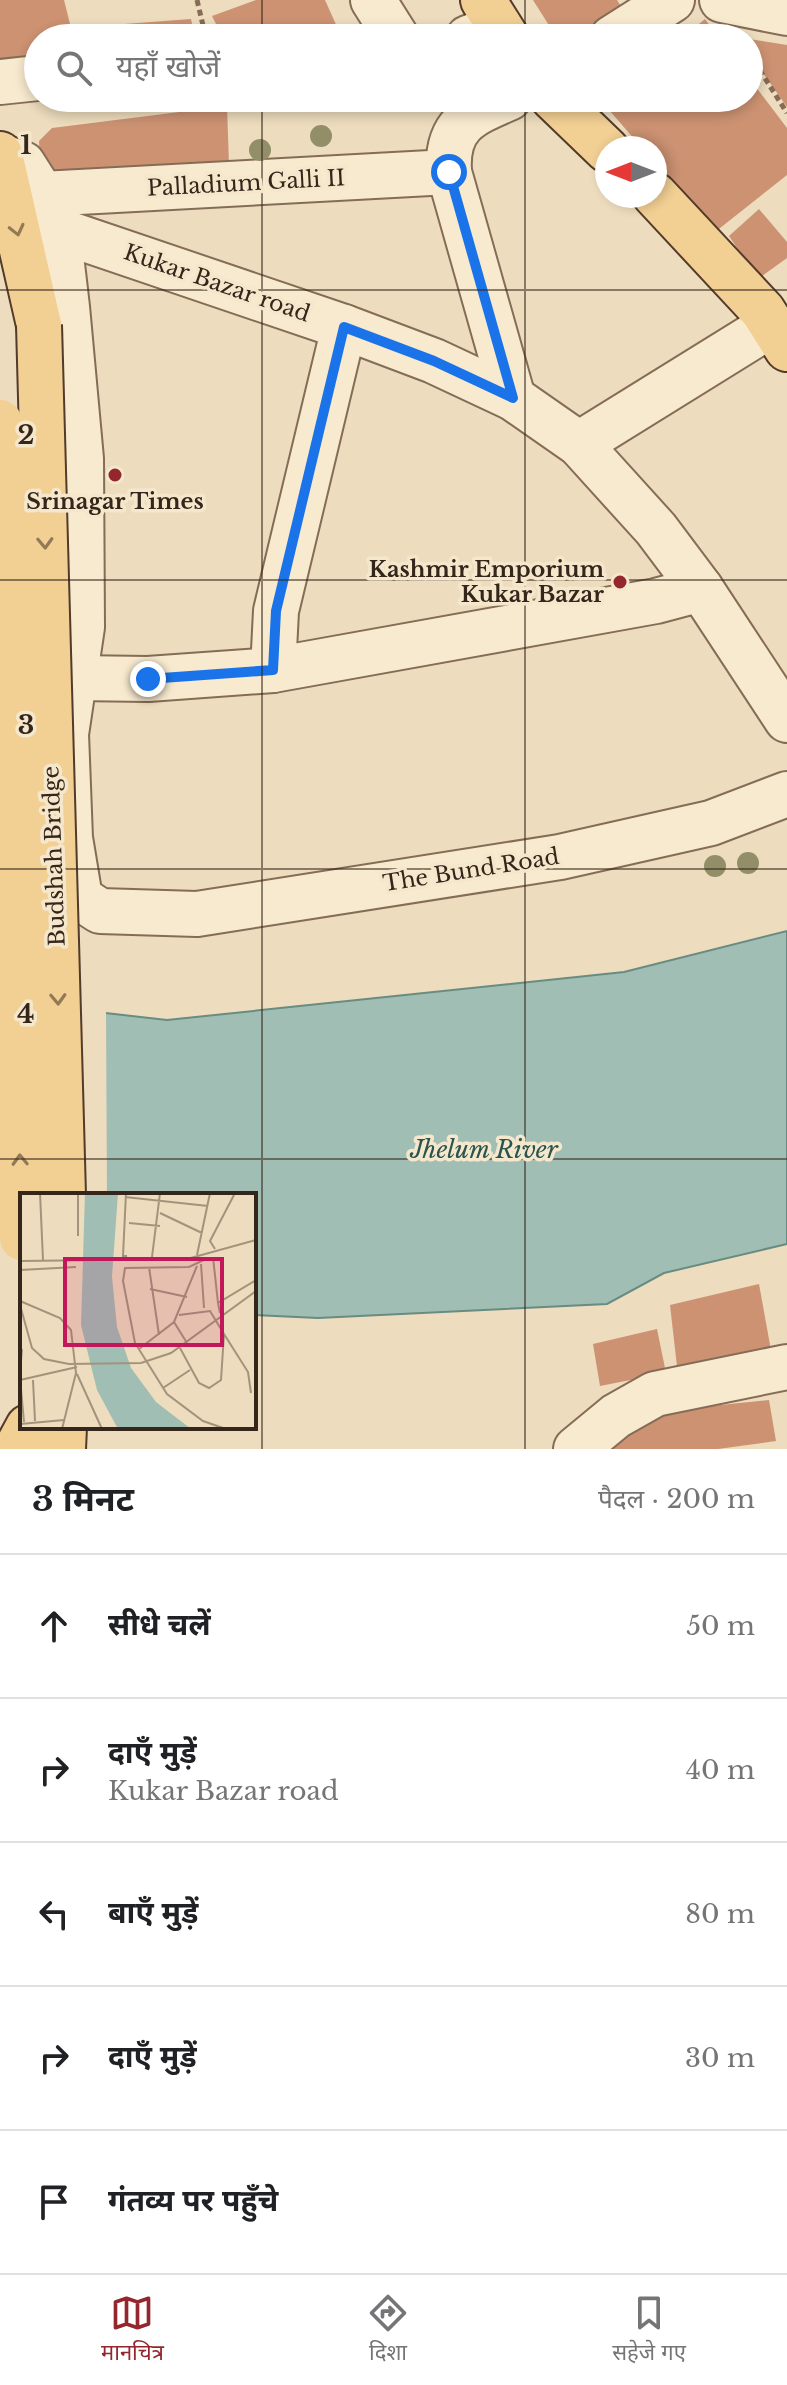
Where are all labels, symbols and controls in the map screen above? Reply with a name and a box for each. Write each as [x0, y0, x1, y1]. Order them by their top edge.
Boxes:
search box [24, 24, 763, 112]
icon: search [52, 46, 96, 90]
text: यहाँ खोजें [116, 48, 220, 85]
text: 1 [20, 129, 32, 161]
north arrow [595, 136, 667, 208]
route start [431, 154, 467, 190]
street label: Palladium Galli II [146, 164, 346, 202]
one-way arrow [8, 223, 25, 237]
street label: Kukar Bazar road [120, 238, 314, 328]
text: 2 [18, 419, 34, 451]
marker: Srinagar Times [106, 466, 124, 484]
place label: Srinagar Times [26, 488, 204, 515]
one-way arrow [36, 537, 54, 550]
place label: Kashmir Emporium Kukar Bazar [369, 556, 604, 608]
marker: Kashmir Emporium Kukar Bazar [611, 573, 629, 591]
route end [130, 661, 166, 697]
text: 3 [18, 709, 34, 741]
street label: Budshah Bridge [37, 765, 71, 947]
street label: The Bund Road [381, 843, 561, 897]
one-way arrow [49, 993, 66, 1006]
text: 4 [17, 998, 35, 1030]
water label: Jhelum River [409, 1135, 559, 1164]
one-way arrow [11, 1153, 29, 1166]
inset map [20, 1193, 256, 1429]
text: 3 मिनट [32, 1478, 134, 1520]
text: पैदल · 200 m [598, 1483, 755, 1515]
icon: ahead [32, 1604, 76, 1648]
text: सीधे चलें [108, 1606, 211, 1643]
text: 50 m [686, 1610, 755, 1642]
text: दाएँ मुड़ें [108, 1734, 197, 1771]
icon: right [32, 1748, 76, 1792]
text: 40 m [686, 1754, 755, 1786]
text: Kukar Bazar road [108, 1775, 339, 1807]
icon: left [32, 1892, 76, 1936]
text: बाएँ मुड़ें [108, 1894, 198, 1931]
text: 80 m [685, 1898, 755, 1930]
icon: right [32, 2036, 76, 2080]
text: दाएँ मुड़ें [108, 2038, 197, 2075]
text: 30 m [685, 2042, 755, 2074]
icon: arrive [32, 2180, 76, 2224]
text: गंतव्य पर पहुँचे [108, 2182, 278, 2219]
tab: मानचित्र [101, 2291, 164, 2369]
tab: दिशा [366, 2291, 410, 2369]
tab: सहेजे गए [612, 2291, 686, 2369]

